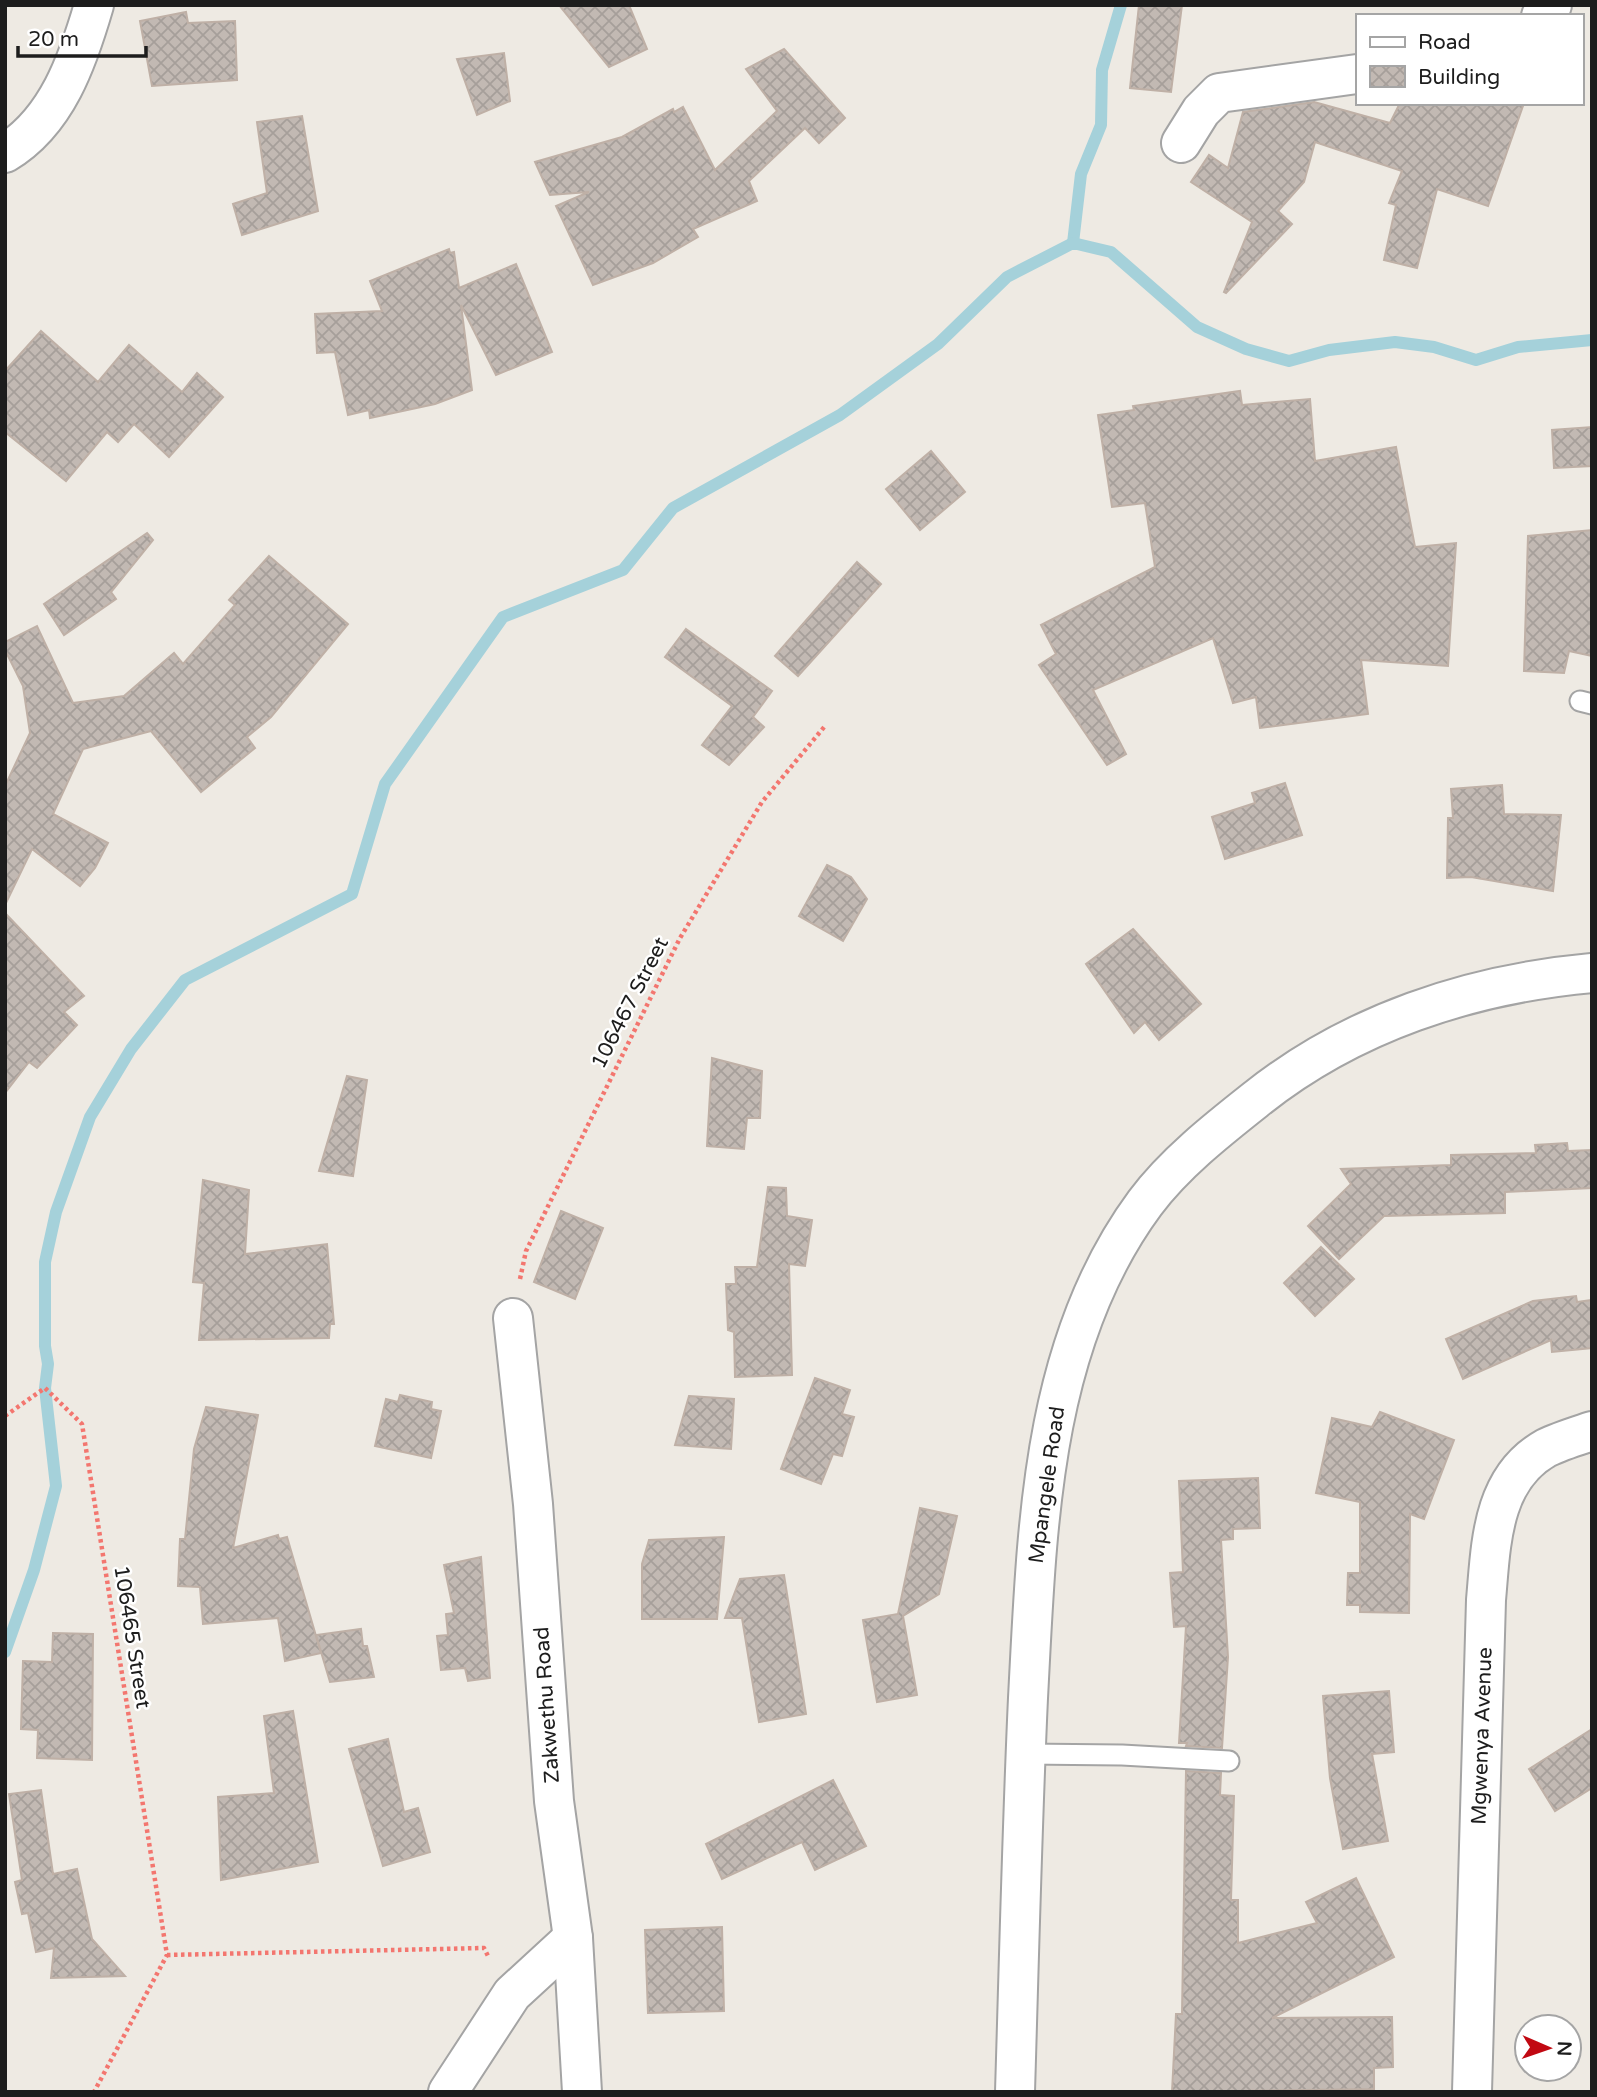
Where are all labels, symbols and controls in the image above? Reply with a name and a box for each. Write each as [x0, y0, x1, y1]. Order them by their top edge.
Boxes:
scale bar [18, 14, 145, 58]
legend [1356, 14, 1583, 105]
text: 20 m [28, 27, 79, 52]
text: Road [1418, 30, 1471, 55]
text: Building [1418, 65, 1500, 90]
street label: 106467 Street [586, 933, 674, 1073]
street label: Mpangele Road [1024, 1405, 1070, 1565]
street label: 106465 Street [108, 1564, 156, 1710]
street label: Zakwethu Road [529, 1626, 565, 1784]
street label: Mgwenya Avenue [1466, 1647, 1498, 1825]
north arrow [1513, 2013, 1583, 2083]
text: N [1553, 2041, 1575, 2057]

